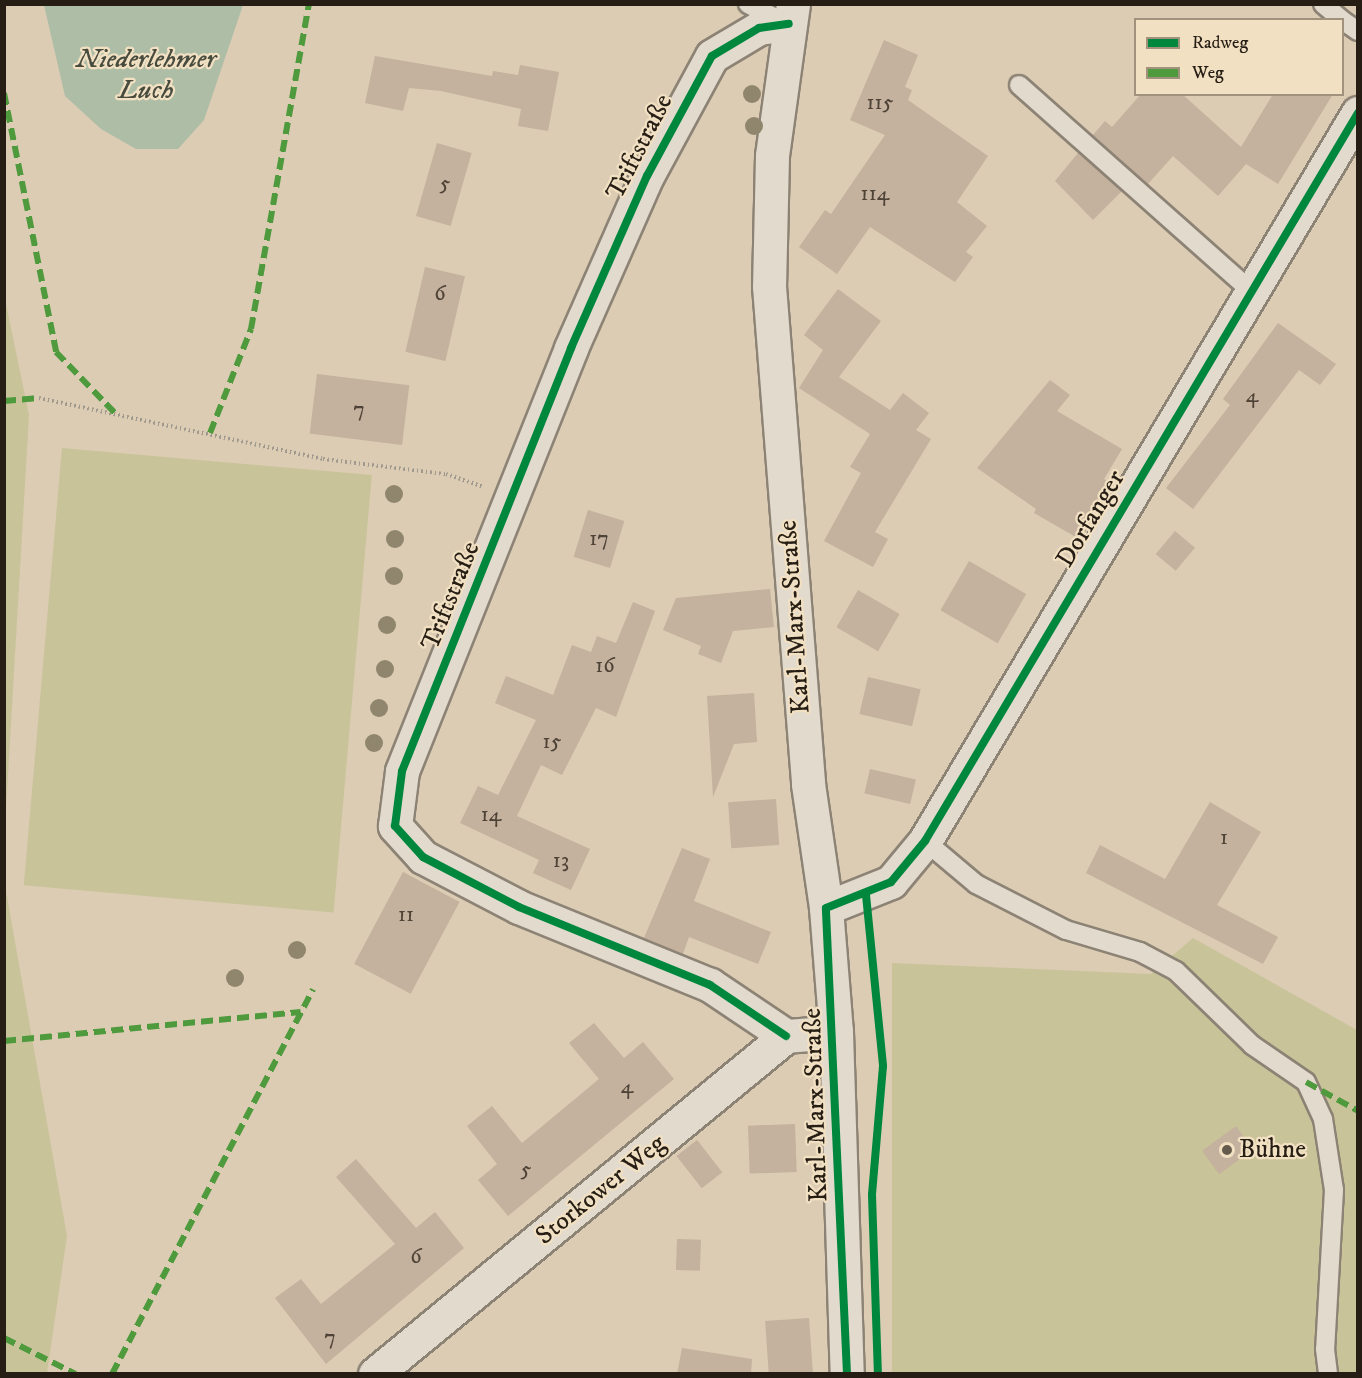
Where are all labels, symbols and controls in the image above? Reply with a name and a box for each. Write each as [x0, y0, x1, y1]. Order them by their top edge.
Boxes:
legend [1134, 18, 1344, 96]
text: Radweg [1192, 32, 1248, 54]
water label: Niederlehmer Luch [76, 43, 216, 106]
text: Weg [1192, 62, 1224, 84]
street label: Triftstraße [600, 89, 680, 205]
house number: 115 [867, 90, 893, 116]
house number: 5 [440, 171, 450, 197]
house number: 114 [861, 181, 889, 207]
house number: 6 [434, 281, 446, 307]
house number: 4 [1246, 383, 1258, 409]
house number: 7 [353, 397, 365, 423]
street label: Dorfanger [1050, 465, 1132, 573]
street label: Karl-Marx-Straße [773, 519, 817, 715]
house number: 17 [589, 526, 609, 552]
street label: Triftstraße [415, 537, 487, 655]
house number: 16 [595, 653, 615, 679]
house number: 15 [543, 729, 561, 755]
house number: 14 [481, 802, 501, 828]
house number: 1 [1220, 825, 1228, 851]
house number: 13 [553, 848, 569, 874]
house number: 11 [398, 902, 414, 928]
street label: Karl-Marx-Straße [797, 1007, 835, 1203]
house number: 4 [621, 1074, 633, 1100]
street label: Storkower Weg [530, 1128, 672, 1252]
place label: Bühne [1239, 1134, 1306, 1166]
marker: Bühne [1220, 1143, 1234, 1157]
house number: 5 [521, 1157, 531, 1183]
house number: 6 [410, 1244, 422, 1270]
house number: 7 [324, 1325, 336, 1351]

